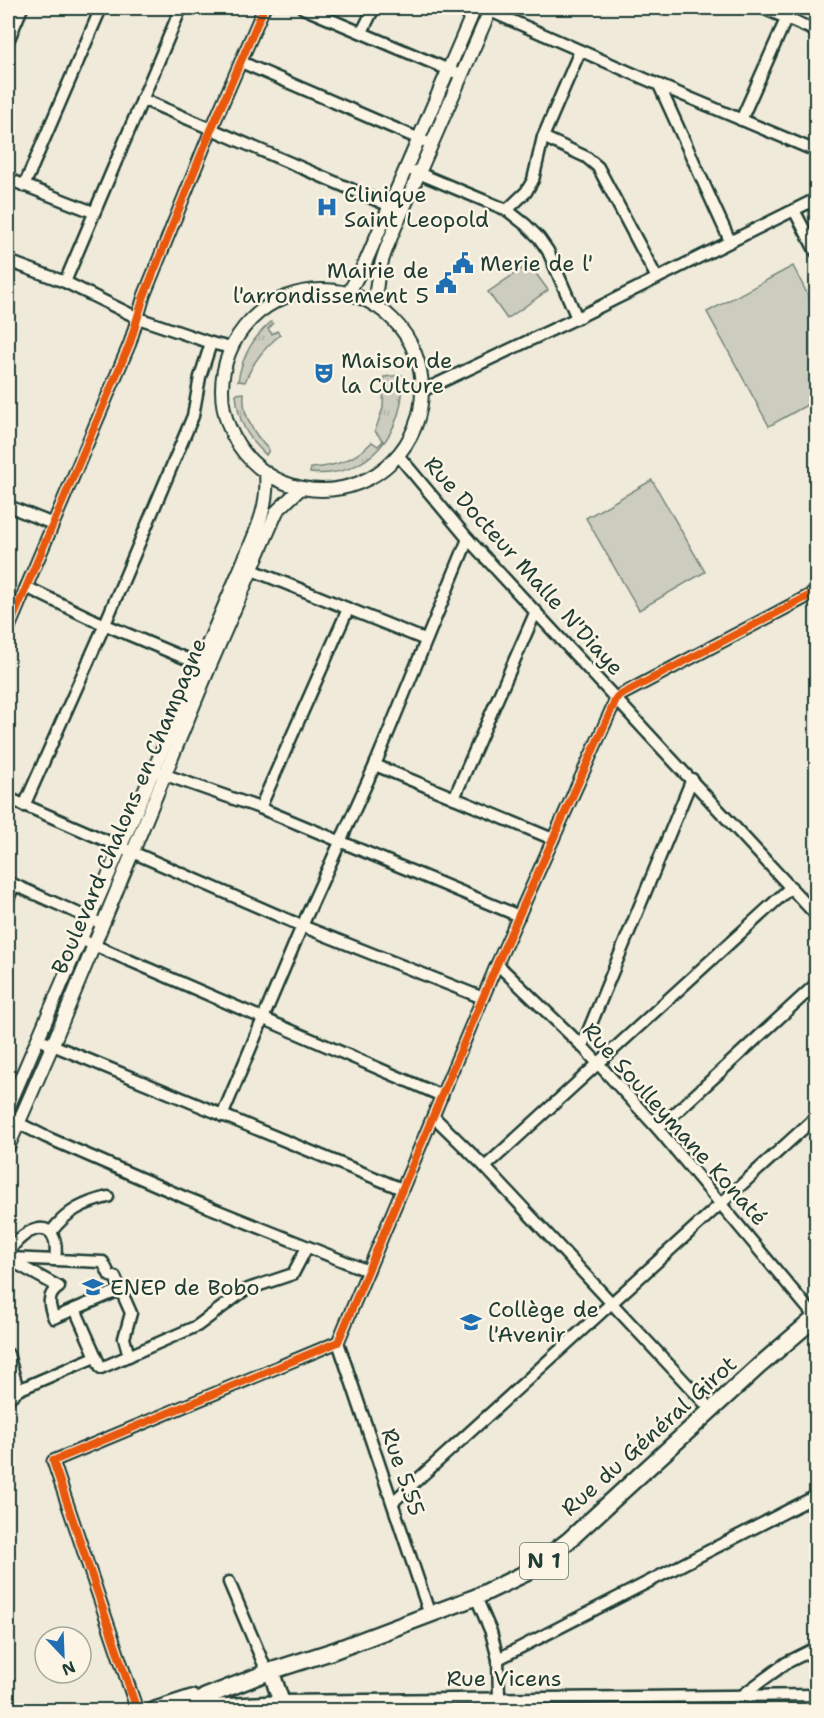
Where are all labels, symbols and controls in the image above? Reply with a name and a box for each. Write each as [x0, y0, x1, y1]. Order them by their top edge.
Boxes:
place label: Clinique Saint Leopold [344, 180, 489, 234]
hospital icon: Clinique Saint Leopold [315, 195, 339, 219]
place label: Merie de l' [480, 249, 593, 278]
public building icon: Merie de l' [451, 251, 475, 275]
place label: Mairie de l'arrondissement 5 [233, 256, 429, 310]
public building icon: Mairie de l'arrondissement 5 [434, 271, 458, 295]
place label: Maison de la Culture [341, 346, 452, 400]
theatre icon: Maison de la Culture [312, 361, 336, 385]
street label: Rue Docteur Malle N'Diaye [418, 450, 630, 682]
street label: Boulevard Chalons en Champagne [45, 634, 213, 978]
street label: Rue Soulleymane Konaté [576, 1016, 774, 1232]
place label: ENEP de Bobo [110, 1273, 260, 1302]
school or university icon: ENEP de Bobo [81, 1275, 105, 1299]
place label: Collège de l'Avenir [488, 1295, 599, 1349]
school or university icon: Collège de l'Avenir [459, 1310, 483, 1334]
street label: Rue du Général Girot [555, 1349, 743, 1523]
street label: Rue 5.55 [374, 1424, 432, 1520]
road number: N 1 [520, 1543, 568, 1579]
north arrow [33, 1625, 93, 1685]
text: N [59, 1656, 79, 1680]
street label: Rue Vicens [446, 1664, 562, 1693]

